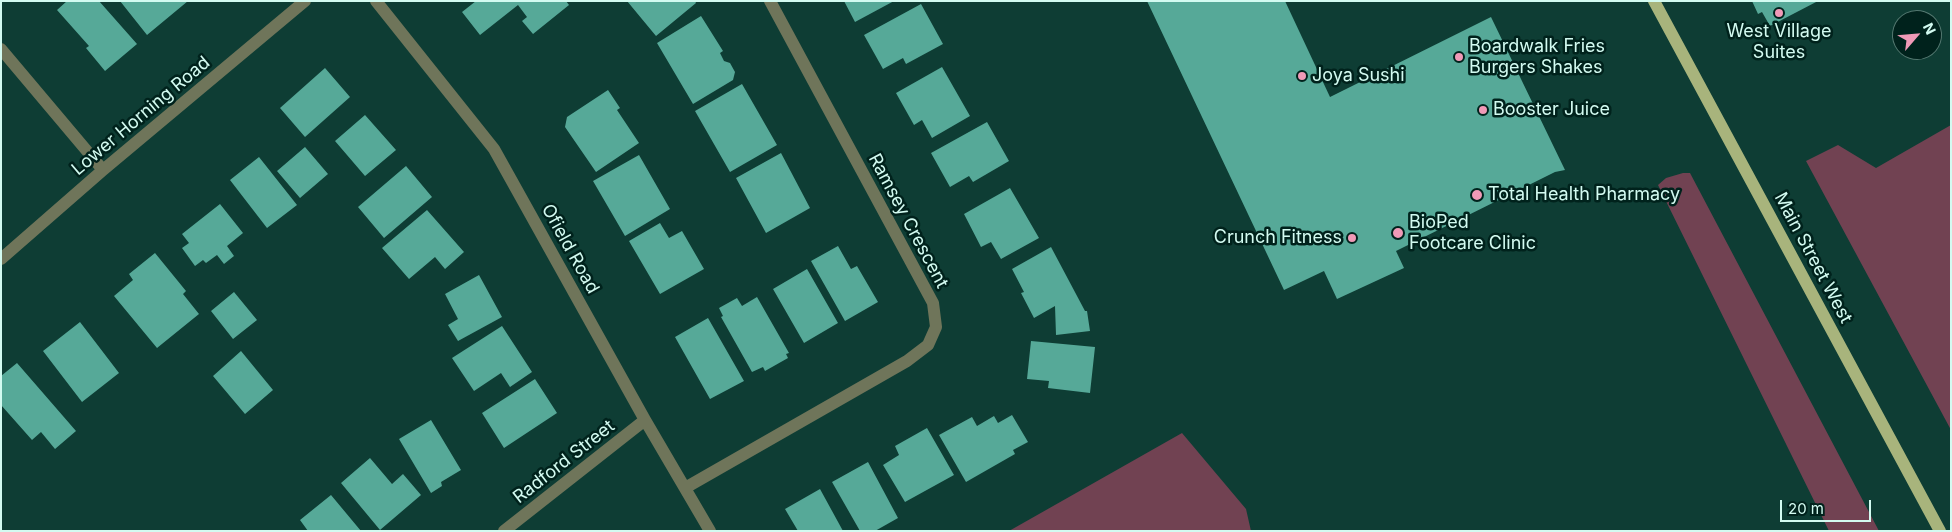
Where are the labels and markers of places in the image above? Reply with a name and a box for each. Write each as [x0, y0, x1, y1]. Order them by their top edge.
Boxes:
marker: West Village Suites [1773, 7, 1785, 19]
place label: West Village Suites [1727, 21, 1831, 64]
place label: Boardwalk Fries Burgers Shakes [1469, 36, 1605, 78]
marker: Boardwalk Fries Burgers Shakes [1453, 51, 1465, 63]
place label: Joya Sushi [1312, 65, 1405, 87]
marker: Joya Sushi [1296, 70, 1308, 82]
place label: Booster Juice [1493, 99, 1610, 121]
marker: Booster Juice [1477, 104, 1489, 116]
place label: Total Health Pharmacy [1488, 184, 1680, 206]
marker: Total Health Pharmacy [1470, 188, 1484, 202]
place label: BioPed Footcare Clinic [1409, 212, 1536, 254]
marker: BioPed Footcare Clinic [1391, 226, 1405, 240]
place label: Crunch Fitness [1214, 227, 1342, 249]
marker: Crunch Fitness [1346, 232, 1358, 244]

